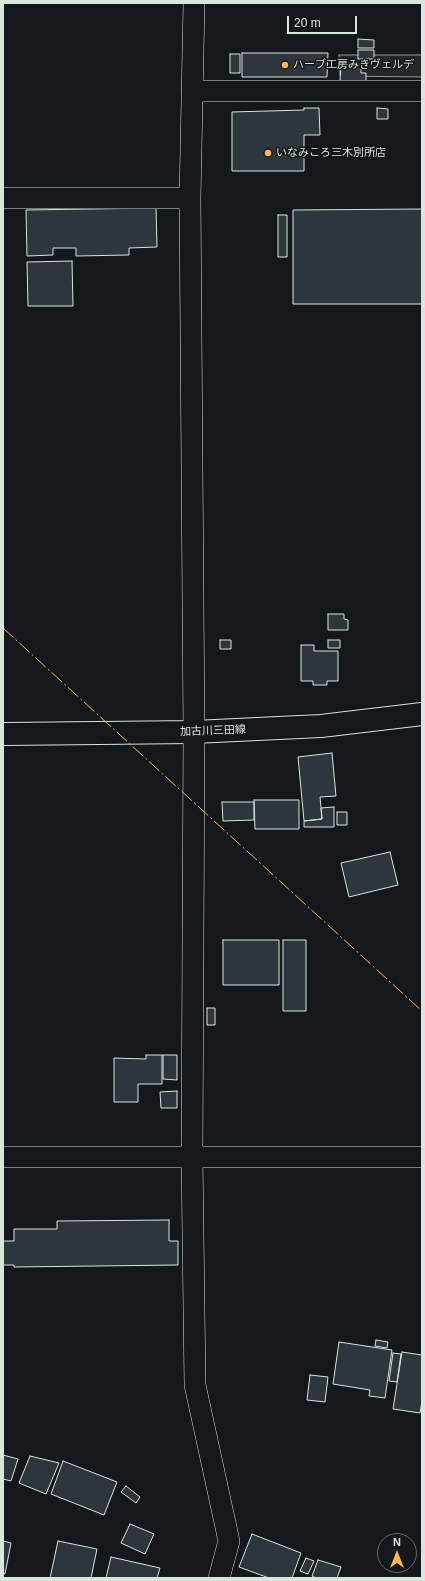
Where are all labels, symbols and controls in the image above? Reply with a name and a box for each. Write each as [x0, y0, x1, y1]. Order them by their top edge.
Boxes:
scale bar [289, 8, 359, 34]
text: 20 m [294, 16, 321, 30]
place label: ハーブ工房みきヴェルデ [293, 58, 414, 72]
marker: ハーブ工房みきヴェルデ [280, 60, 290, 70]
place label: いなみころ三木別所店 [276, 146, 386, 160]
marker: いなみころ三木別所店 [263, 148, 273, 158]
street label: 加古川三田線 [180, 723, 246, 739]
north arrow [377, 1533, 417, 1573]
text: N [393, 1536, 401, 1548]

